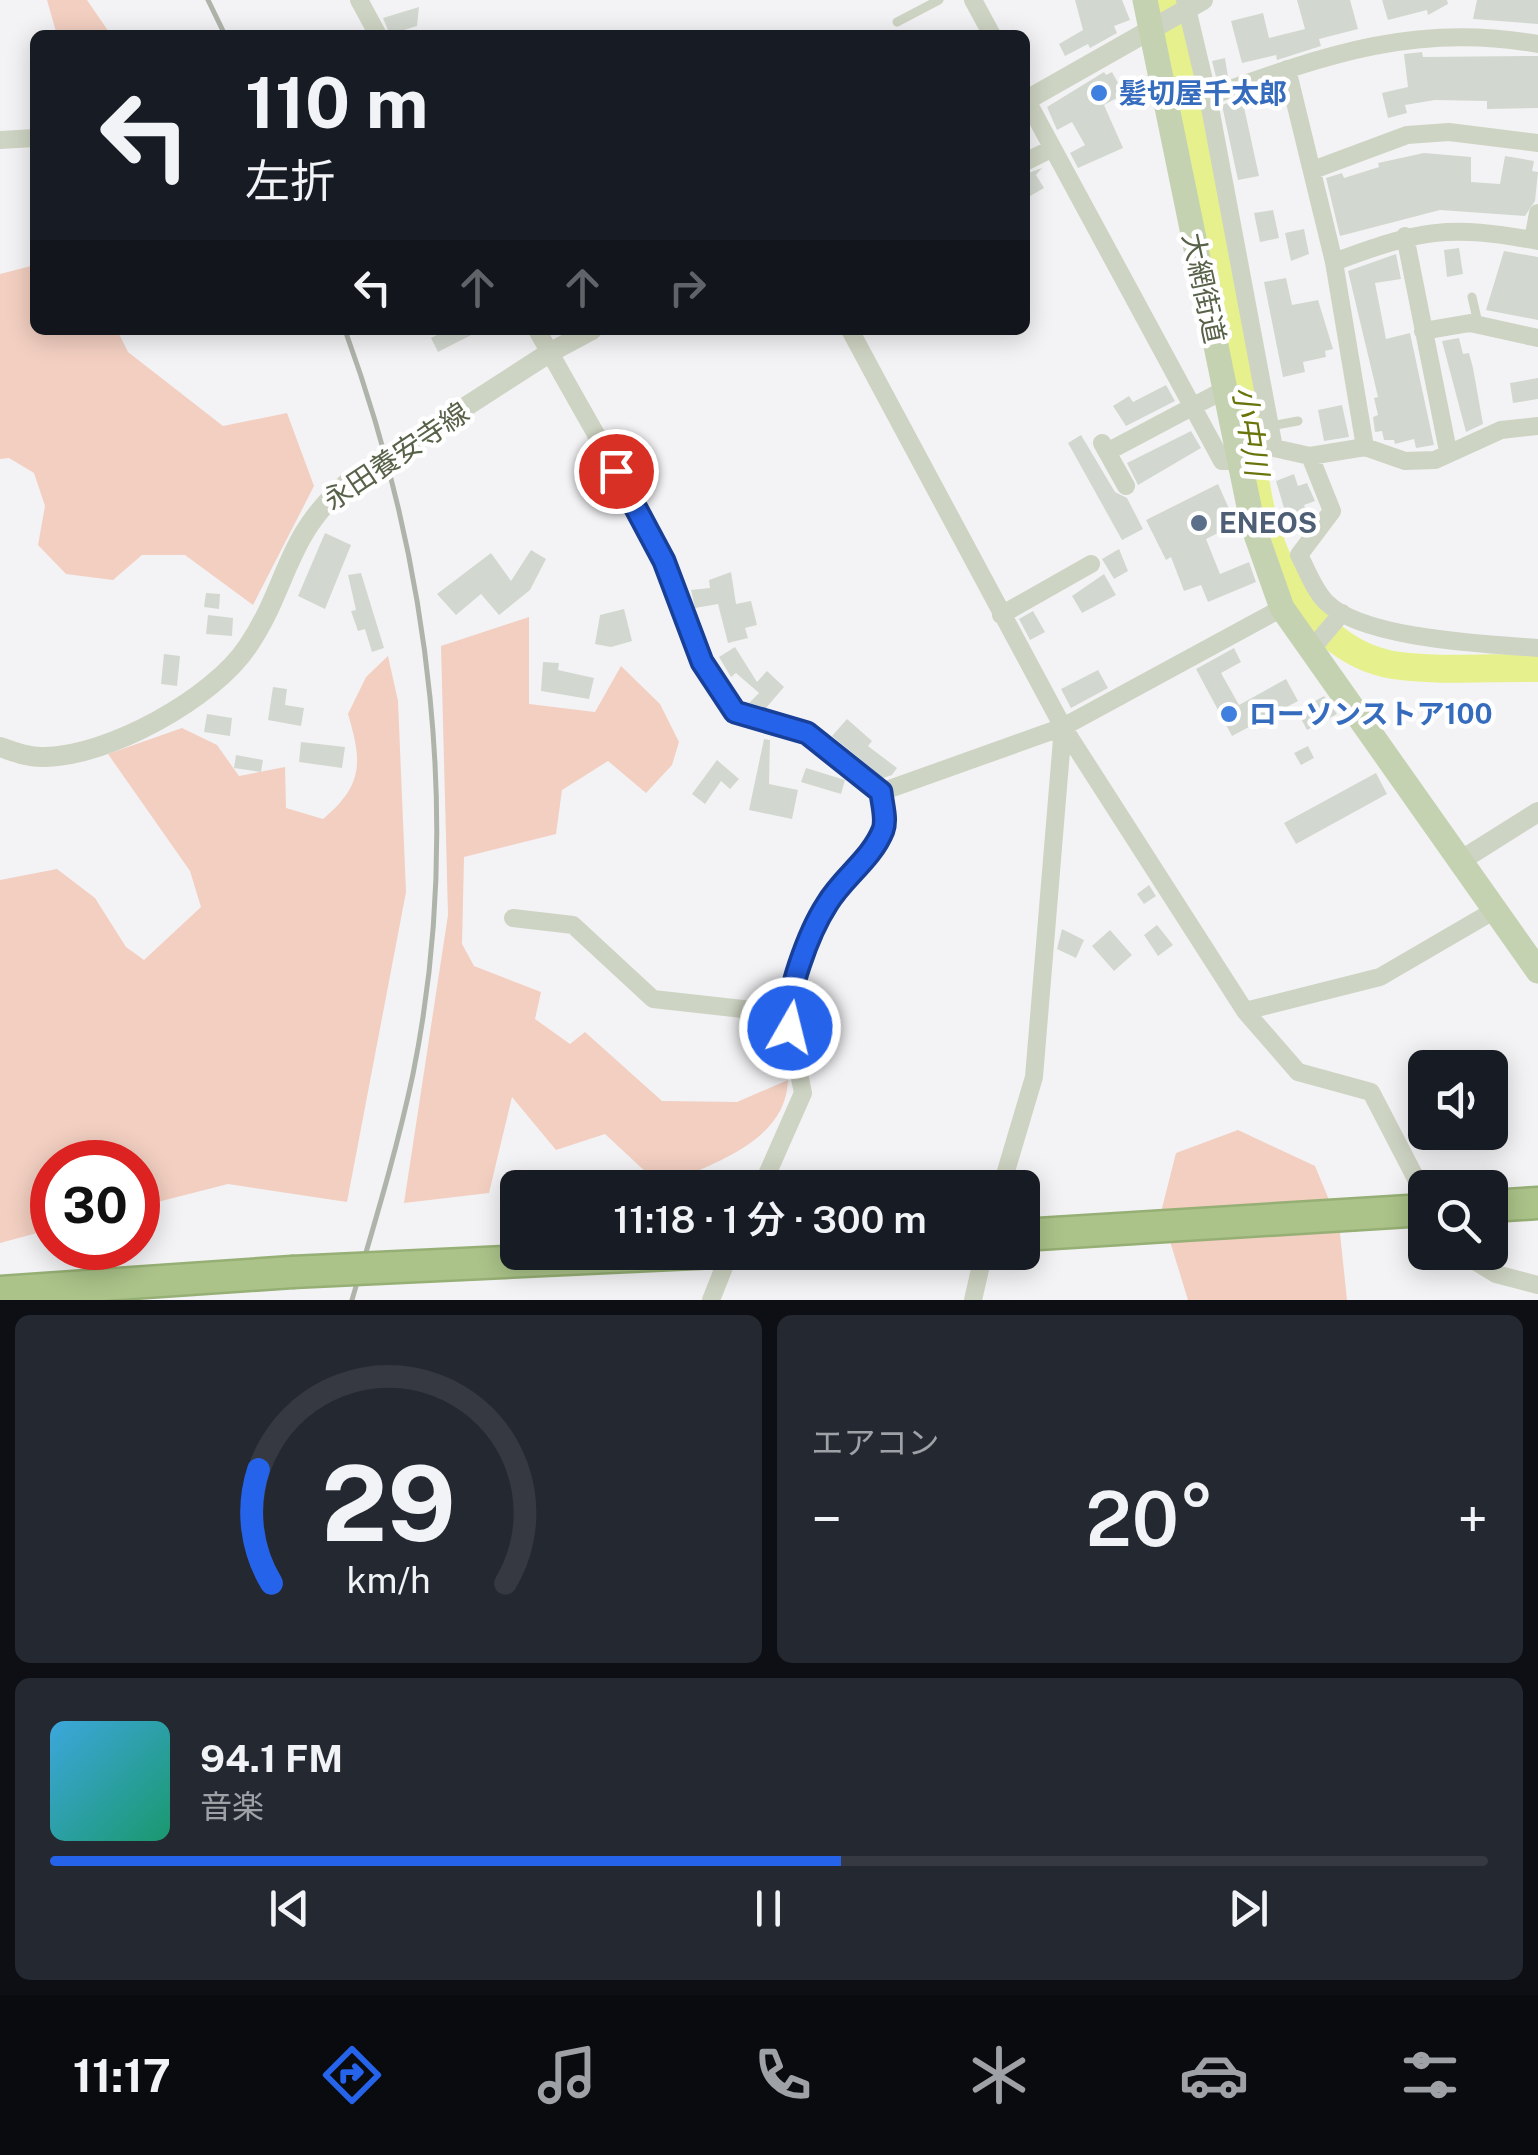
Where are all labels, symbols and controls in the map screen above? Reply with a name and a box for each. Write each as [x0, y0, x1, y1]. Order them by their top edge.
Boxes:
text: 110 m [245, 61, 429, 144]
icon: left [80, 70, 210, 200]
place label: 髪切屋千太郎 [1119, 76, 1287, 109]
marker: 髪切屋千太郎 [1088, 82, 1110, 104]
text: 左折 [245, 154, 335, 207]
street label: 大網街道 [1177, 230, 1232, 346]
icon: left [345, 260, 400, 315]
icon: ahead [450, 260, 505, 315]
icon: ahead [555, 260, 610, 315]
icon: right [660, 260, 715, 315]
water label: 小中川 [1226, 384, 1276, 481]
street label: 永田養安寺線 [317, 395, 475, 516]
pin [574, 429, 659, 514]
icon: arrive [589, 444, 644, 499]
place label: ENEOS [1219, 506, 1317, 539]
marker: ENEOS [1188, 512, 1210, 534]
place label: ローソンストア100 [1249, 697, 1492, 730]
marker: ローソンストア100 [1218, 703, 1240, 725]
position arrow [738, 976, 842, 1080]
map controls [1408, 1050, 1508, 1270]
button: sound [1408, 1050, 1508, 1150]
speed limit sign: 30 [30, 1140, 160, 1270]
button: search [1408, 1170, 1508, 1270]
text: 11:18 · 1 分 · 300 m [613, 1197, 927, 1242]
text: エアコン [812, 1424, 940, 1461]
text: 29 [321, 1442, 456, 1564]
text: 20° [1085, 1475, 1214, 1563]
text: − [812, 1487, 842, 1551]
text: + [1457, 1487, 1488, 1551]
text: km/h [346, 1559, 430, 1601]
text: 94.1 FM [200, 1736, 343, 1781]
text: 音楽 [200, 1788, 264, 1825]
icon: previous [262, 1881, 317, 1936]
icon: pause [741, 1881, 796, 1936]
icon: next [1221, 1881, 1276, 1936]
icon: directions [317, 2040, 387, 2110]
icon: music [532, 2040, 602, 2110]
icon: phone [748, 2040, 818, 2110]
icon: climate [964, 2040, 1034, 2110]
icon: car [1179, 2040, 1249, 2110]
icon: filters [1395, 2040, 1465, 2110]
text: 11:17 [73, 2049, 171, 2102]

